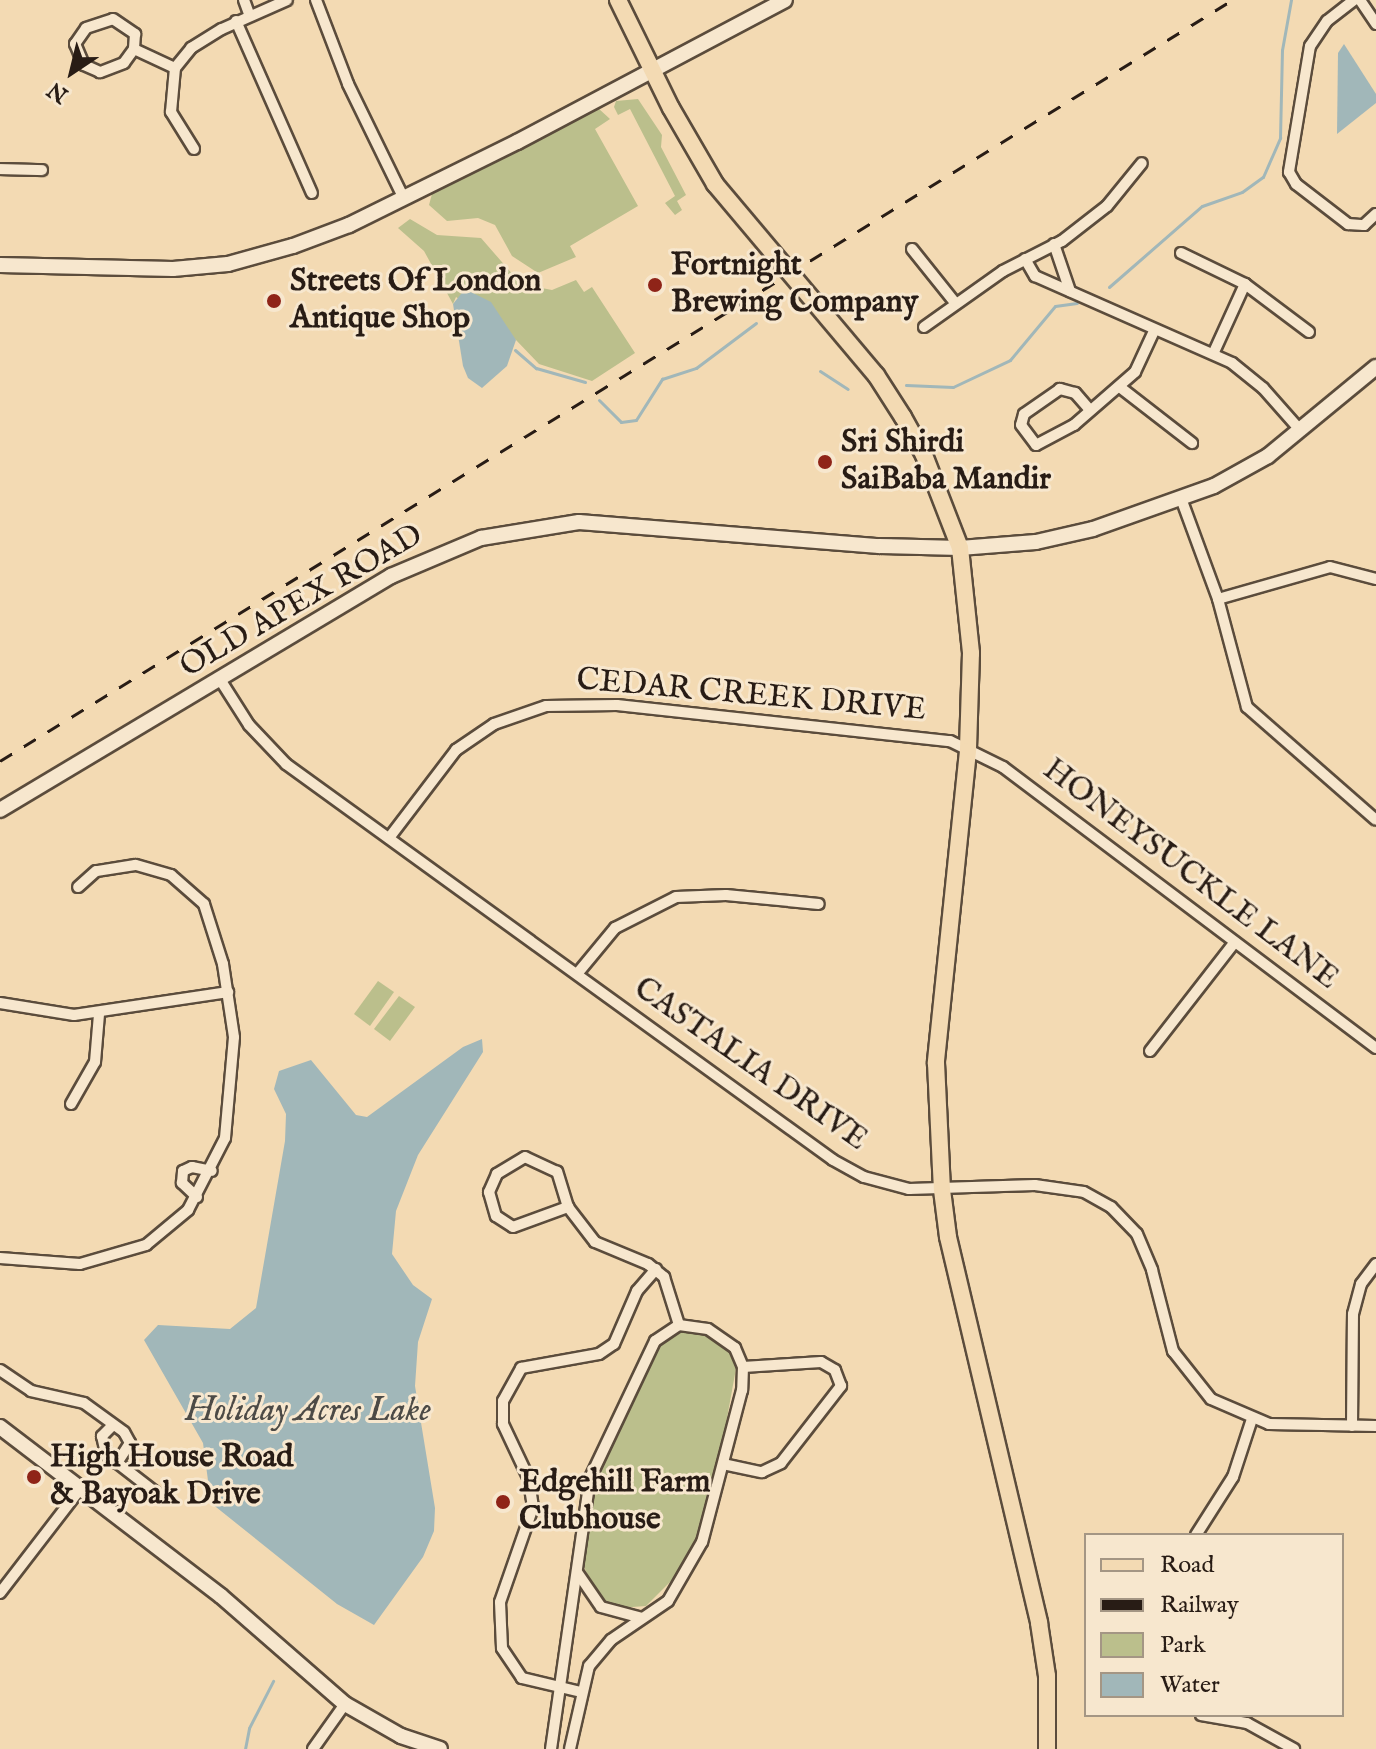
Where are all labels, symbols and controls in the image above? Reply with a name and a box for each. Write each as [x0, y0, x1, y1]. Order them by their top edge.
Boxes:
north arrow [32, 32, 112, 112]
text: N [42, 75, 74, 109]
place label: Fortnight Brewing Company [671, 248, 918, 323]
place label: Streets Of London Antique Shop [290, 264, 541, 339]
marker: Fortnight Brewing Company [646, 276, 664, 294]
marker: Streets Of London Antique Shop [265, 292, 283, 310]
place label: Sri Shirdi SaiBaba Mandir [841, 425, 1051, 500]
marker: Sri Shirdi SaiBaba Mandir [816, 453, 834, 471]
street label: OLD APEX ROAD [174, 517, 430, 687]
street label: CEDAR CREEK DRIVE [575, 662, 927, 730]
street label: HONEYSUCKLE LANE [1035, 751, 1345, 999]
street label: CASTALIA DRIVE [626, 970, 874, 1160]
water label: Holiday Acres Lake [185, 1391, 431, 1431]
place label: High House Road & Bayoak Drive [50, 1440, 293, 1515]
place label: Edgehill Farm Clubhouse [519, 1465, 711, 1540]
marker: High House Road & Bayoak Drive [25, 1468, 43, 1486]
marker: Edgehill Farm Clubhouse [494, 1493, 512, 1511]
legend [1084, 1533, 1344, 1717]
text: Road [1160, 1550, 1214, 1581]
text: Railway [1160, 1590, 1239, 1621]
text: Park [1160, 1630, 1206, 1661]
text: Water [1160, 1670, 1220, 1701]

